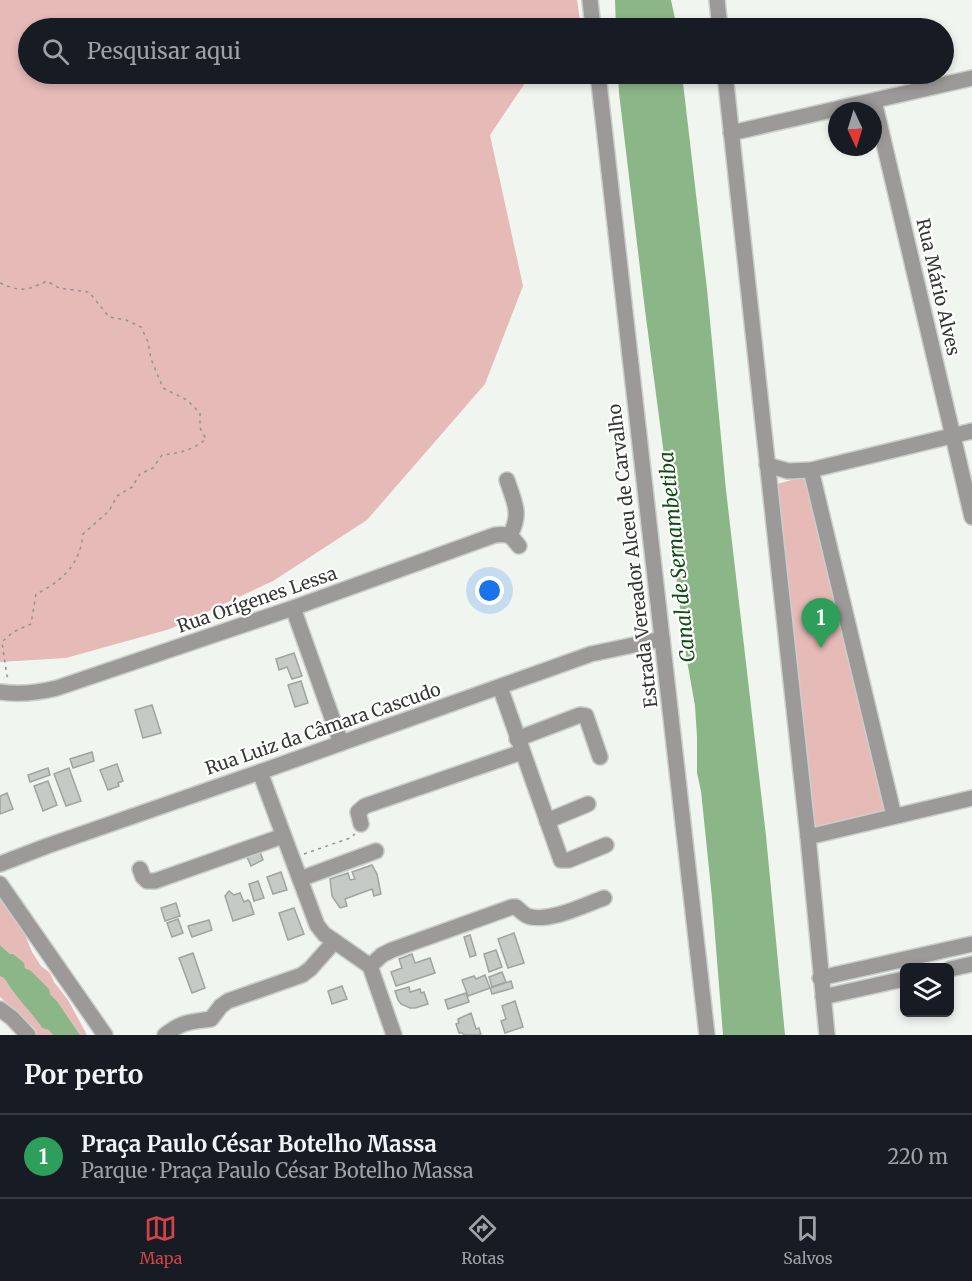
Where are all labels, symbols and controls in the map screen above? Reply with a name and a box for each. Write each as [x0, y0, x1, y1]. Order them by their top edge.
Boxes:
search box [18, 18, 954, 84]
icon: search [39, 35, 72, 68]
text: Pesquisar aqui [87, 37, 241, 65]
north arrow [828, 102, 882, 156]
street label: Rua Mário Alves [911, 216, 966, 358]
street label: Estrada Vereador Alceu de Carvalho [602, 403, 663, 709]
water label: Canal de Sernambetiba [653, 450, 700, 664]
street label: Rua Orígenes Lessa [174, 561, 340, 638]
your location [475, 576, 504, 605]
pin: 1 [802, 598, 840, 648]
street label: Rua Luiz da Câmara Cascudo [202, 677, 444, 780]
map controls [900, 963, 954, 1017]
button: layers [900, 963, 954, 1017]
text: Por perto [24, 1058, 143, 1091]
text: Praça Paulo César Botelho Massa [81, 1130, 437, 1158]
text: 1 [39, 1144, 48, 1169]
text: 220 m [888, 1144, 948, 1169]
text: Parque · Praça Paulo César Botelho Massa [81, 1158, 474, 1183]
tab: Mapa [139, 1212, 182, 1268]
tab: Rotas [461, 1212, 504, 1268]
tab: Salvos [783, 1212, 833, 1268]

